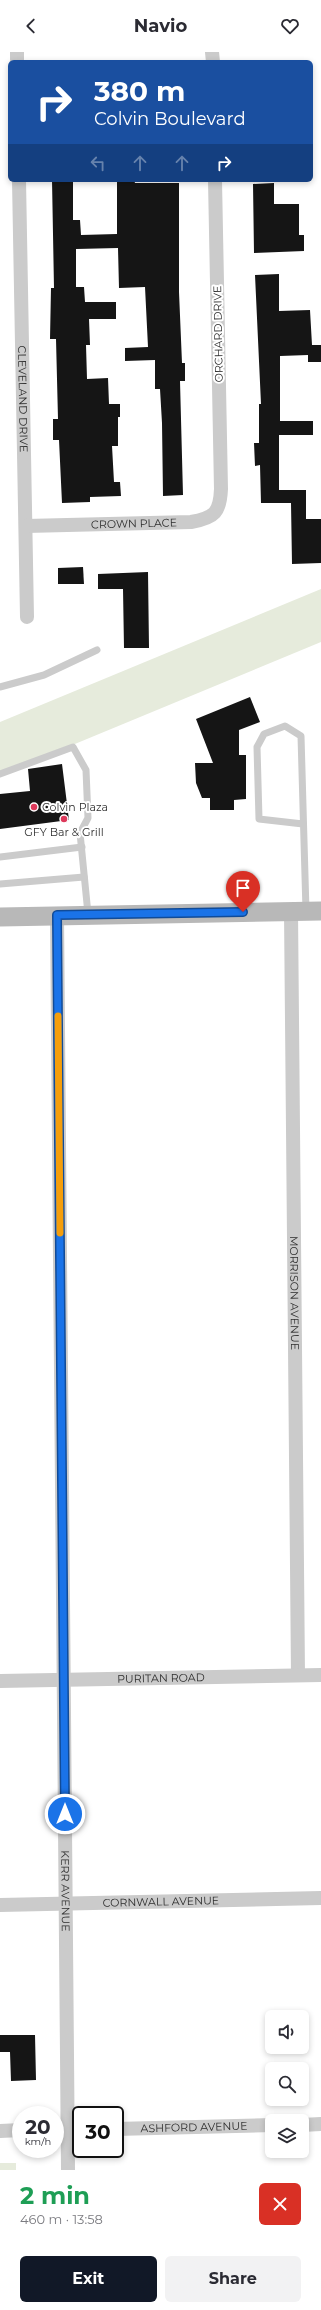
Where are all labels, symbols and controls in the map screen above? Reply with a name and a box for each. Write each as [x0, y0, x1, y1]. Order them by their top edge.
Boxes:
icon: back [20, 15, 42, 37]
text: Navio [134, 15, 187, 37]
icon: heart [279, 15, 301, 37]
text: 380 m [94, 74, 185, 108]
icon: right [28, 76, 80, 128]
text: Colvin Boulevard [94, 108, 246, 130]
icon: left [87, 152, 109, 174]
icon: ahead [129, 152, 151, 174]
icon: ahead [171, 152, 193, 174]
icon: right [213, 152, 235, 174]
street label: ORCHARD DRIVE [210, 285, 226, 383]
street label: CLEVELAND DRIVE [15, 345, 31, 452]
street label: CROWN PLACE [91, 515, 177, 531]
place label: Colvin Plaza [42, 800, 108, 814]
marker: Colvin Plaza [29, 802, 39, 812]
marker: GFY Bar & Grill [59, 814, 69, 824]
place label: GFY Bar & Grill [24, 825, 104, 839]
pin [226, 871, 260, 912]
icon: arrive [232, 877, 254, 899]
street label: MORRISON AVENUE [287, 1236, 302, 1350]
street label: PURITAN ROAD [117, 1670, 205, 1686]
position arrow [44, 1793, 86, 1835]
street label: KERR AVENUE [58, 1850, 73, 1932]
street label: CORNWALL AVENUE [103, 1893, 219, 1910]
map controls [265, 2010, 309, 2158]
button: sound [265, 2010, 309, 2054]
button: search [265, 2062, 309, 2106]
speed limit sign: 30 [72, 2106, 124, 2158]
button: layers [265, 2114, 309, 2158]
text: 20 [25, 2115, 51, 2139]
street label: ASHFORD AVENUE [140, 2119, 248, 2135]
text: km/h [25, 2135, 51, 2148]
text: 2 min [20, 2181, 90, 2210]
button: close [259, 2183, 301, 2225]
text: 460 m · 13:58 [20, 2211, 103, 2227]
button: Exit [20, 2256, 157, 2302]
button: Share [165, 2256, 301, 2302]

